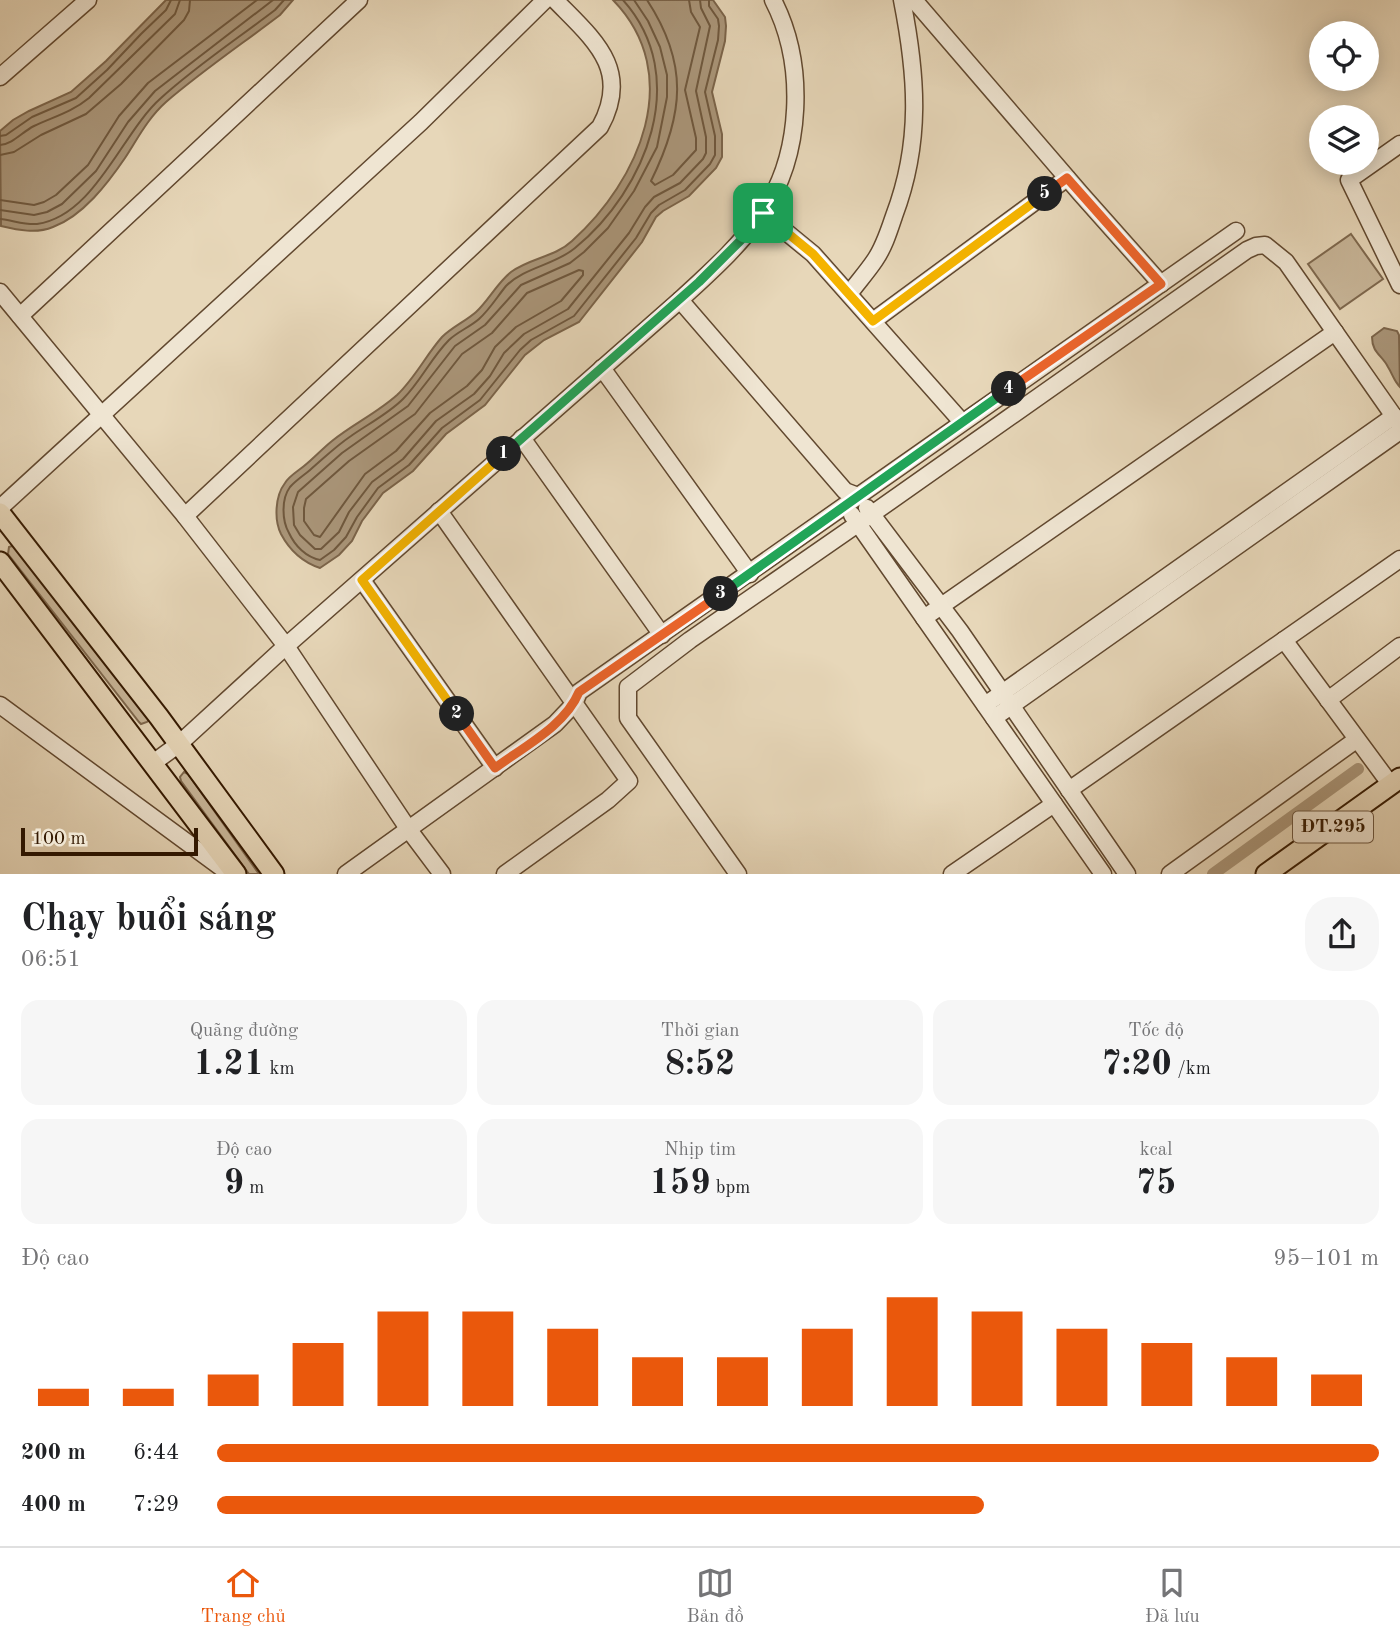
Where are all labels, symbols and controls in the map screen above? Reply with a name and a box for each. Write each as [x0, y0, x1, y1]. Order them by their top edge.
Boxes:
map controls [1309, 21, 1379, 175]
button: locate [1309, 21, 1379, 91]
button: layers [1309, 105, 1379, 175]
pin: 5 [1028, 176, 1062, 212]
pin [733, 183, 793, 243]
text: 5 [1039, 184, 1050, 203]
icon: arrive [744, 194, 782, 232]
pin: 4 [992, 372, 1026, 406]
text: 4 [1003, 379, 1014, 398]
pin: 1 [486, 436, 522, 472]
text: 1 [498, 444, 509, 463]
pin: 3 [704, 576, 738, 612]
text: 3 [715, 584, 726, 603]
pin: 2 [440, 696, 475, 732]
text: 2 [451, 704, 462, 723]
road number: ĐT.295 [1293, 812, 1373, 842]
scale bar [21, 825, 198, 857]
text: 100 m [32, 830, 85, 849]
button: share [1305, 897, 1379, 971]
text: Chạy buổi sáng [21, 901, 276, 939]
text: 06:51 [21, 948, 81, 971]
text: Quãng đường [190, 1022, 298, 1041]
text: Thời gian [661, 1022, 739, 1041]
text: Tốc độ [1128, 1022, 1184, 1041]
text: 1.21 [194, 1047, 264, 1082]
text: 8:52 [665, 1047, 735, 1082]
text: 7:20 [1101, 1047, 1172, 1082]
text: km [264, 1060, 295, 1079]
text: /km [1172, 1060, 1211, 1079]
text: Độ cao [216, 1141, 272, 1160]
text: Nhịp tim [664, 1141, 736, 1160]
text: kcal [1140, 1141, 1172, 1160]
text: 9 [224, 1166, 244, 1201]
text: 159 [650, 1166, 710, 1201]
text: 75 [1136, 1166, 1176, 1201]
text: m [244, 1179, 264, 1198]
text: bpm [710, 1179, 750, 1198]
text: Độ cao [21, 1247, 89, 1270]
text: 95–101 m [1273, 1247, 1379, 1270]
text: 200 m [21, 1441, 86, 1464]
text: 6:44 [133, 1441, 179, 1464]
text: 400 m [21, 1493, 86, 1516]
text: 7:29 [133, 1493, 179, 1516]
tab: Trang chủ [200, 1564, 286, 1629]
tab: Bản đồ [687, 1564, 744, 1629]
tab: Đã lưu [1145, 1564, 1200, 1629]

